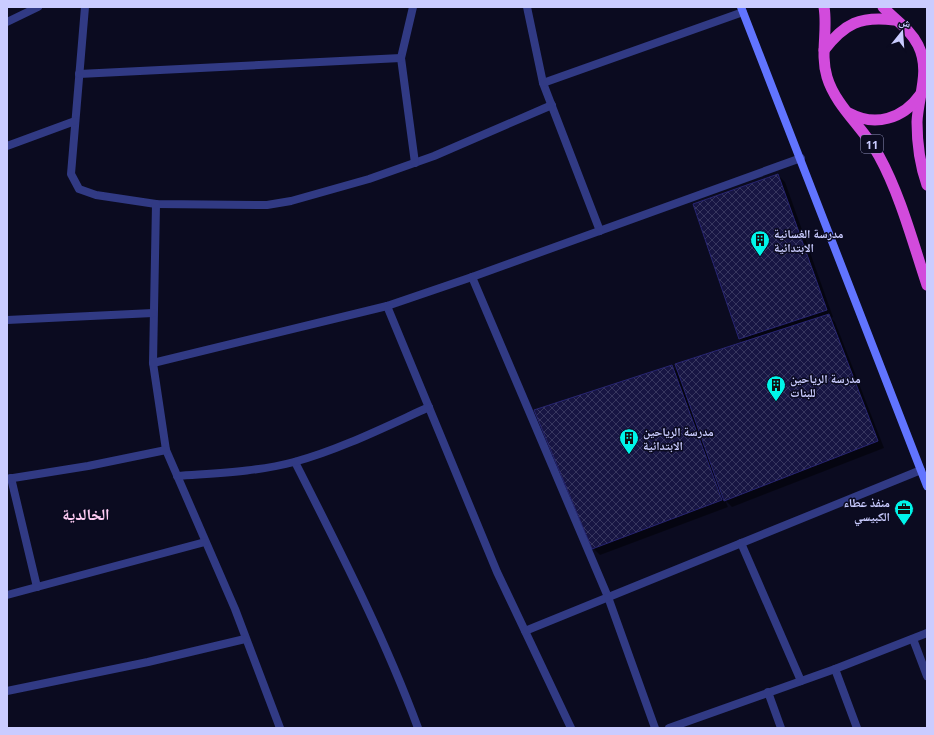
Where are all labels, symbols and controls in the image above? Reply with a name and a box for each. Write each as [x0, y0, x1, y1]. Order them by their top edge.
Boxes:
north arrow [882, 12, 922, 52]
text: ش [897, 13, 913, 32]
road number: 11 [861, 135, 883, 153]
place label: مدرسة الغسانية الابتدائية [774, 225, 844, 256]
building icon: مدرسة الغسانية الابتدائية [749, 229, 771, 257]
place label: مدرسة الرياحين للبنات [790, 370, 861, 401]
building icon: مدرسة الرياحين للبنات [765, 374, 787, 402]
place label: مدرسة الرياحين الابتدائية [643, 423, 714, 454]
building icon: مدرسة الرياحين الابتدائية [618, 427, 640, 455]
place label: منفذ عطاء الكبيسي [843, 494, 890, 526]
office icon: منفذ عطاء الكبيسي [893, 498, 915, 526]
district label: الخالدية [62, 503, 110, 525]

